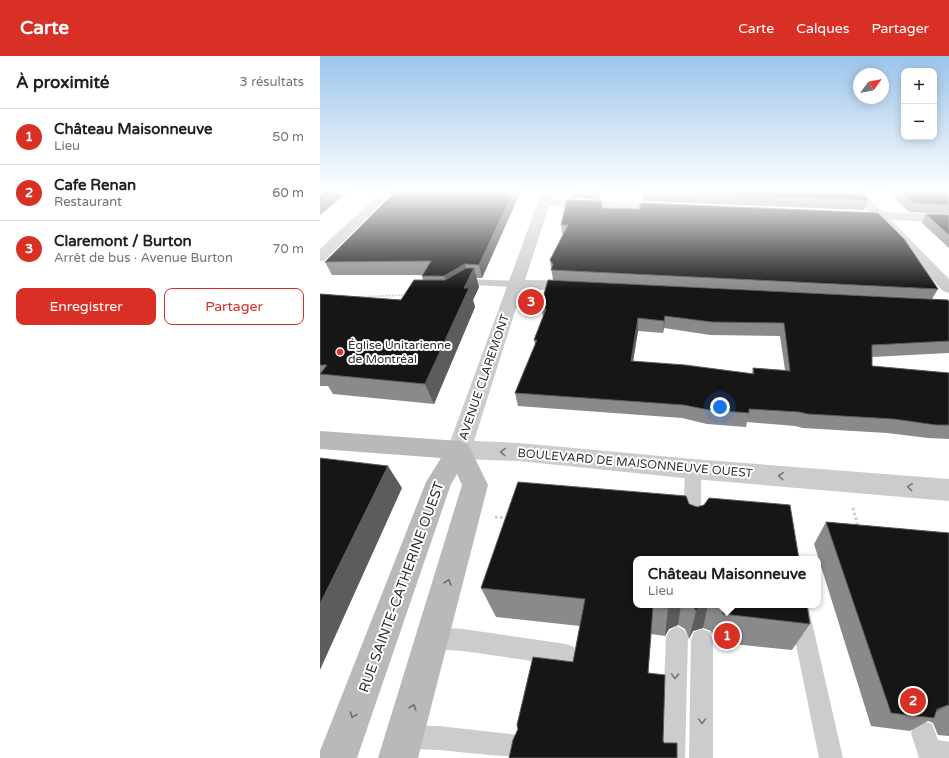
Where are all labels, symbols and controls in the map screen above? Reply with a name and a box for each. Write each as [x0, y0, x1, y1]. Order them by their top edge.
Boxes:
text: Carte [20, 17, 69, 39]
text: Carte [738, 20, 774, 37]
text: Calques [796, 20, 849, 37]
text: Partager [871, 20, 929, 37]
north arrow [853, 68, 889, 104]
map controls [901, 68, 937, 140]
button: + [901, 68, 937, 104]
text: À proximité [16, 72, 109, 93]
text: 3 résultats [240, 74, 304, 90]
button: − [901, 104, 937, 140]
text: Château Maisonneuve [54, 120, 213, 138]
text: 1 [25, 129, 33, 145]
text: 50 m [272, 129, 304, 145]
text: Lieu [54, 138, 80, 154]
text: Cafe Renan [54, 176, 136, 194]
text: 2 [25, 185, 33, 201]
text: 60 m [272, 185, 304, 201]
text: Restaurant [54, 194, 122, 210]
text: Claremont / Burton [54, 232, 192, 250]
text: 3 [25, 241, 33, 257]
text: 70 m [272, 241, 304, 257]
text: Arrêt de bus · Avenue Burton [54, 250, 233, 266]
pin: 3 [518, 287, 544, 317]
button: Enregistrer [16, 288, 156, 325]
button: Partager [164, 288, 304, 325]
street label: AVENUE CLAREMONT [456, 311, 512, 442]
place label: Église Unitarienne de Montréal [348, 338, 451, 366]
marker: Église Unitarienne de Montréal [335, 347, 345, 357]
your location [710, 397, 730, 417]
street label: BOULEVARD DE MAISONNEUVE OUEST [517, 446, 754, 480]
one-way arrow [500, 447, 506, 456]
one-way arrow [778, 472, 784, 481]
street label: RUE SAINTE-CATHERINE OUEST [355, 479, 448, 695]
one-way arrow [907, 483, 913, 492]
popup [633, 556, 821, 608]
text: Château Maisonneuve [648, 565, 806, 583]
one-way arrow [443, 579, 452, 586]
text: Lieu [648, 583, 674, 599]
pin: 1 [714, 621, 740, 651]
one-way arrow [671, 673, 680, 679]
pin: 2 [900, 686, 926, 716]
one-way arrow [408, 704, 417, 711]
one-way arrow [349, 712, 358, 719]
one-way arrow [698, 718, 706, 724]

